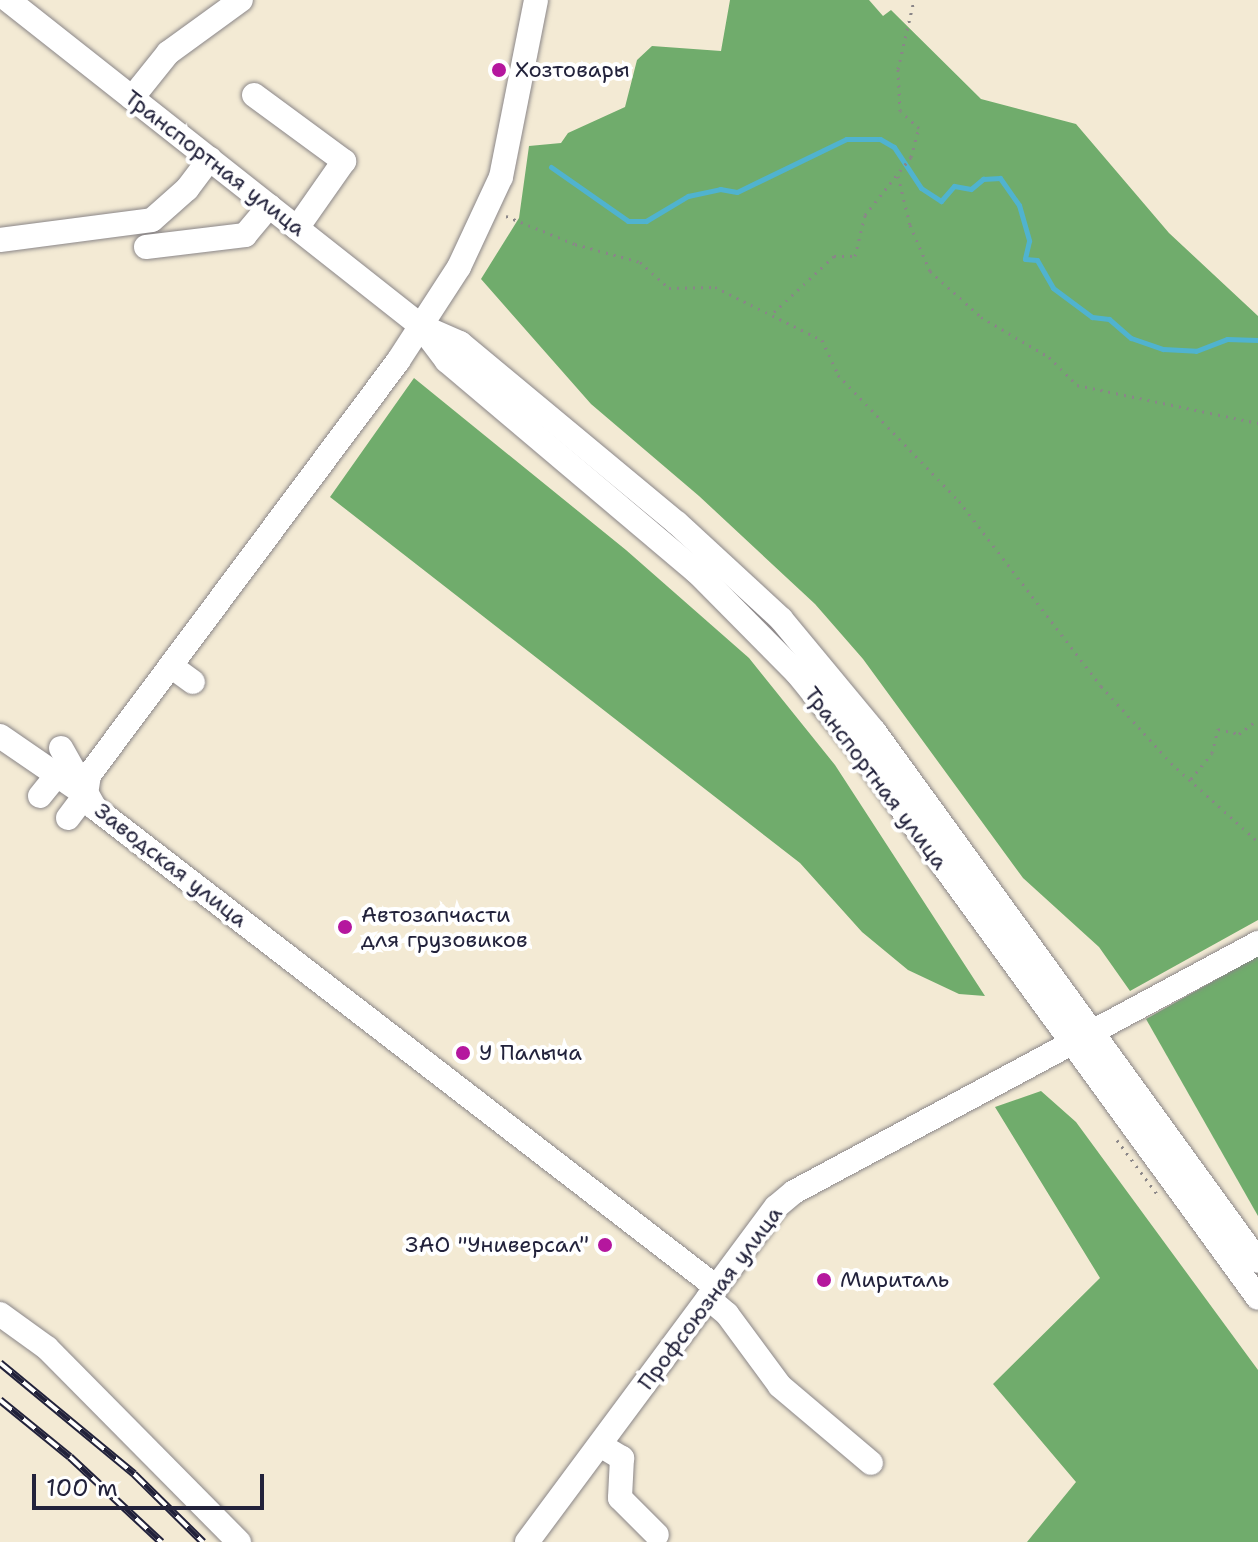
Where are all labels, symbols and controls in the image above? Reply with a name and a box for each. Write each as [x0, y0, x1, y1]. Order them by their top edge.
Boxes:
place label: Хозтовары [515, 57, 630, 83]
marker: Хозтовары [490, 61, 508, 79]
street label: Транспортная улица [119, 84, 311, 242]
street label: Транспортная улица [799, 681, 953, 875]
street label: Заводская улица [89, 797, 253, 933]
place label: Автозапчасти для грузовиков [361, 901, 528, 952]
marker: Автозапчасти для грузовиков [336, 918, 354, 936]
place label: У Палыча [479, 1040, 582, 1066]
marker: У Палыча [454, 1044, 472, 1062]
street label: Профсоюзная улица [632, 1201, 788, 1395]
place label: ЗАО "Универсал" [405, 1232, 589, 1258]
marker: ЗАО "Универсал" [596, 1236, 614, 1254]
place label: Мириталь [840, 1267, 949, 1293]
marker: Мириталь [815, 1271, 833, 1289]
scale bar [36, 1458, 268, 1508]
text: 100 m [46, 1472, 118, 1504]

